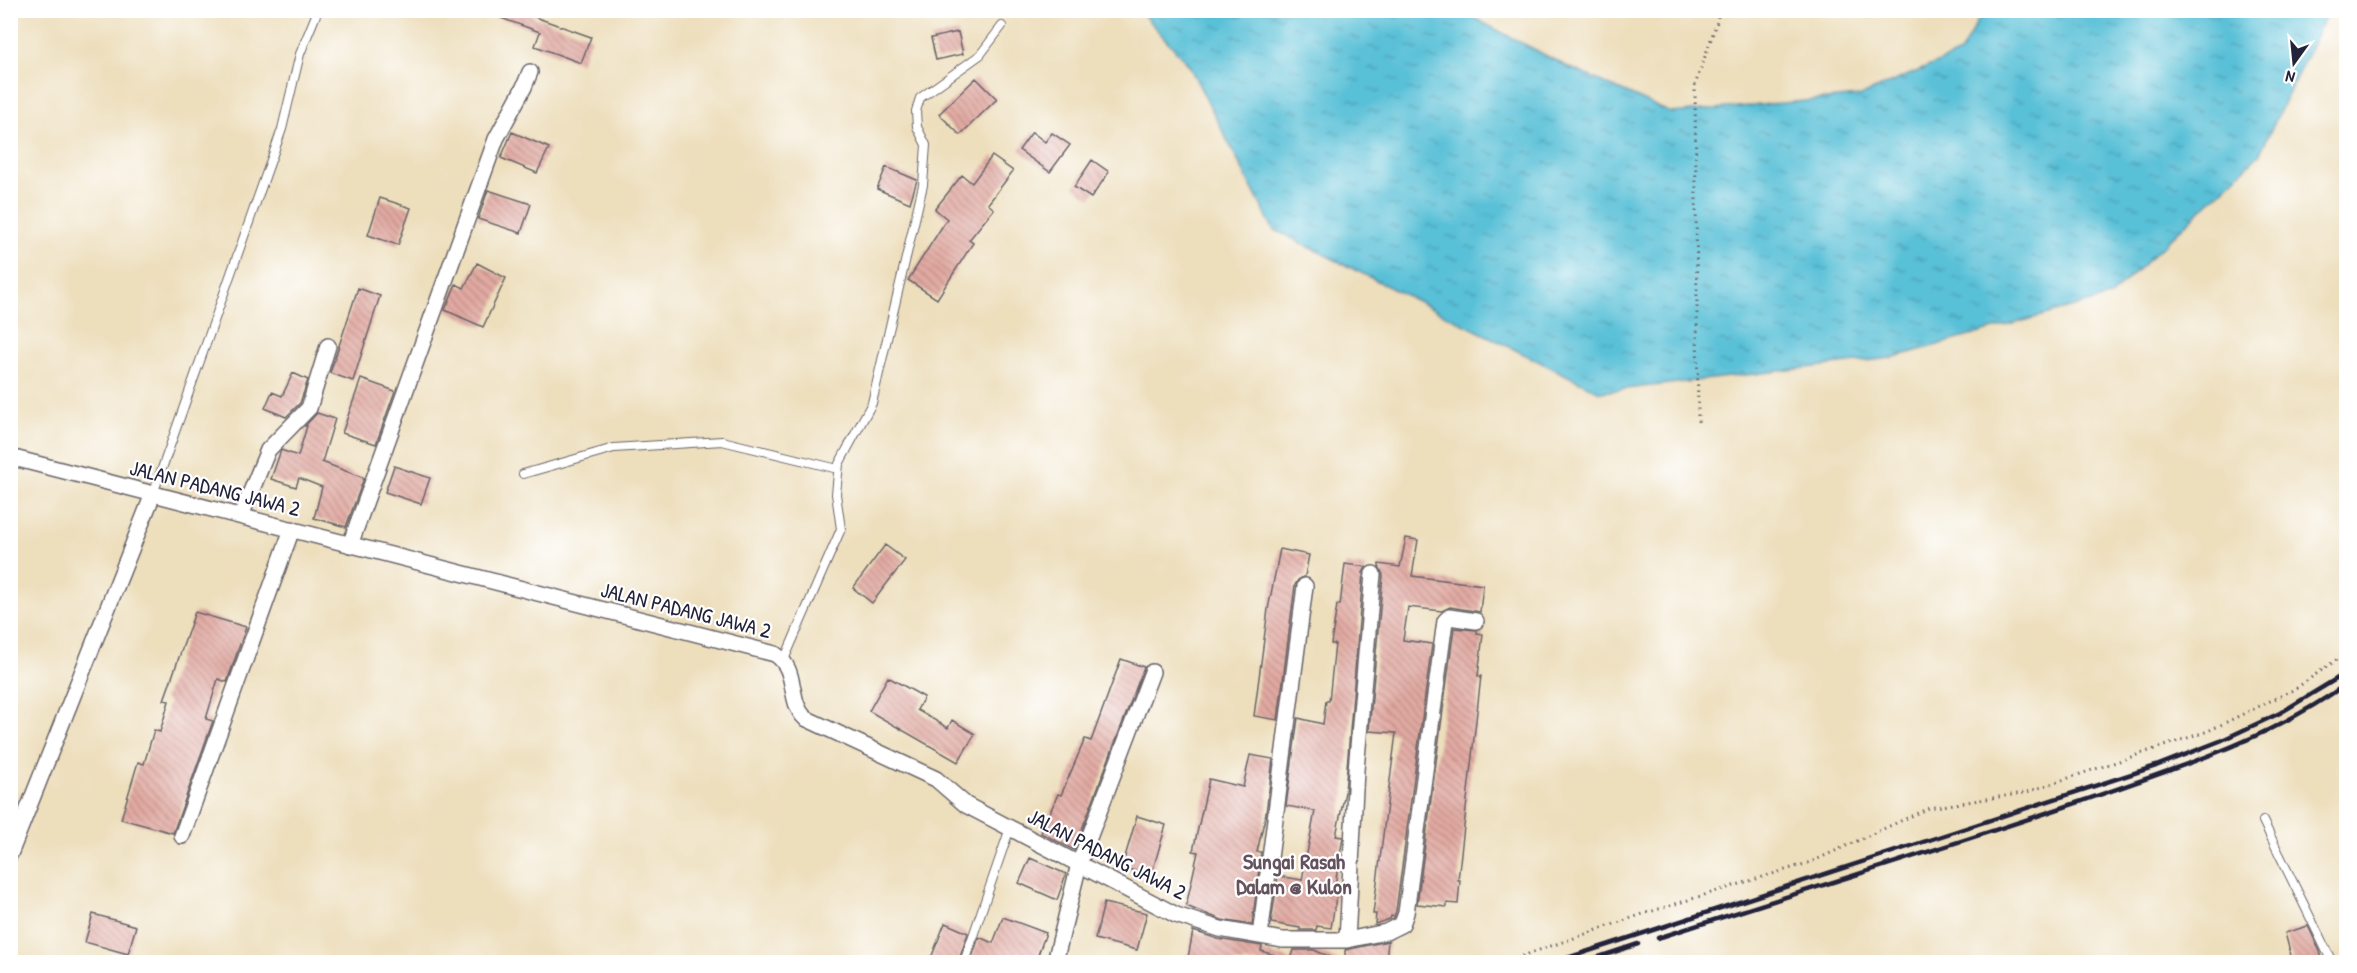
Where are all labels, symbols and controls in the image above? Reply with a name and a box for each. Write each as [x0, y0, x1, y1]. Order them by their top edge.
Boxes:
north arrow [2264, 33, 2324, 93]
text: N [2283, 66, 2297, 89]
street label: JALAN PADANG JAWA 2 [127, 453, 303, 523]
street label: JALAN PADANG JAWA 2 [598, 575, 774, 645]
street label: JALAN PADANG JAWA 2 [1023, 801, 1192, 907]
district label: Sungai Rasah Dalam @ Kulon [1236, 846, 1352, 901]

